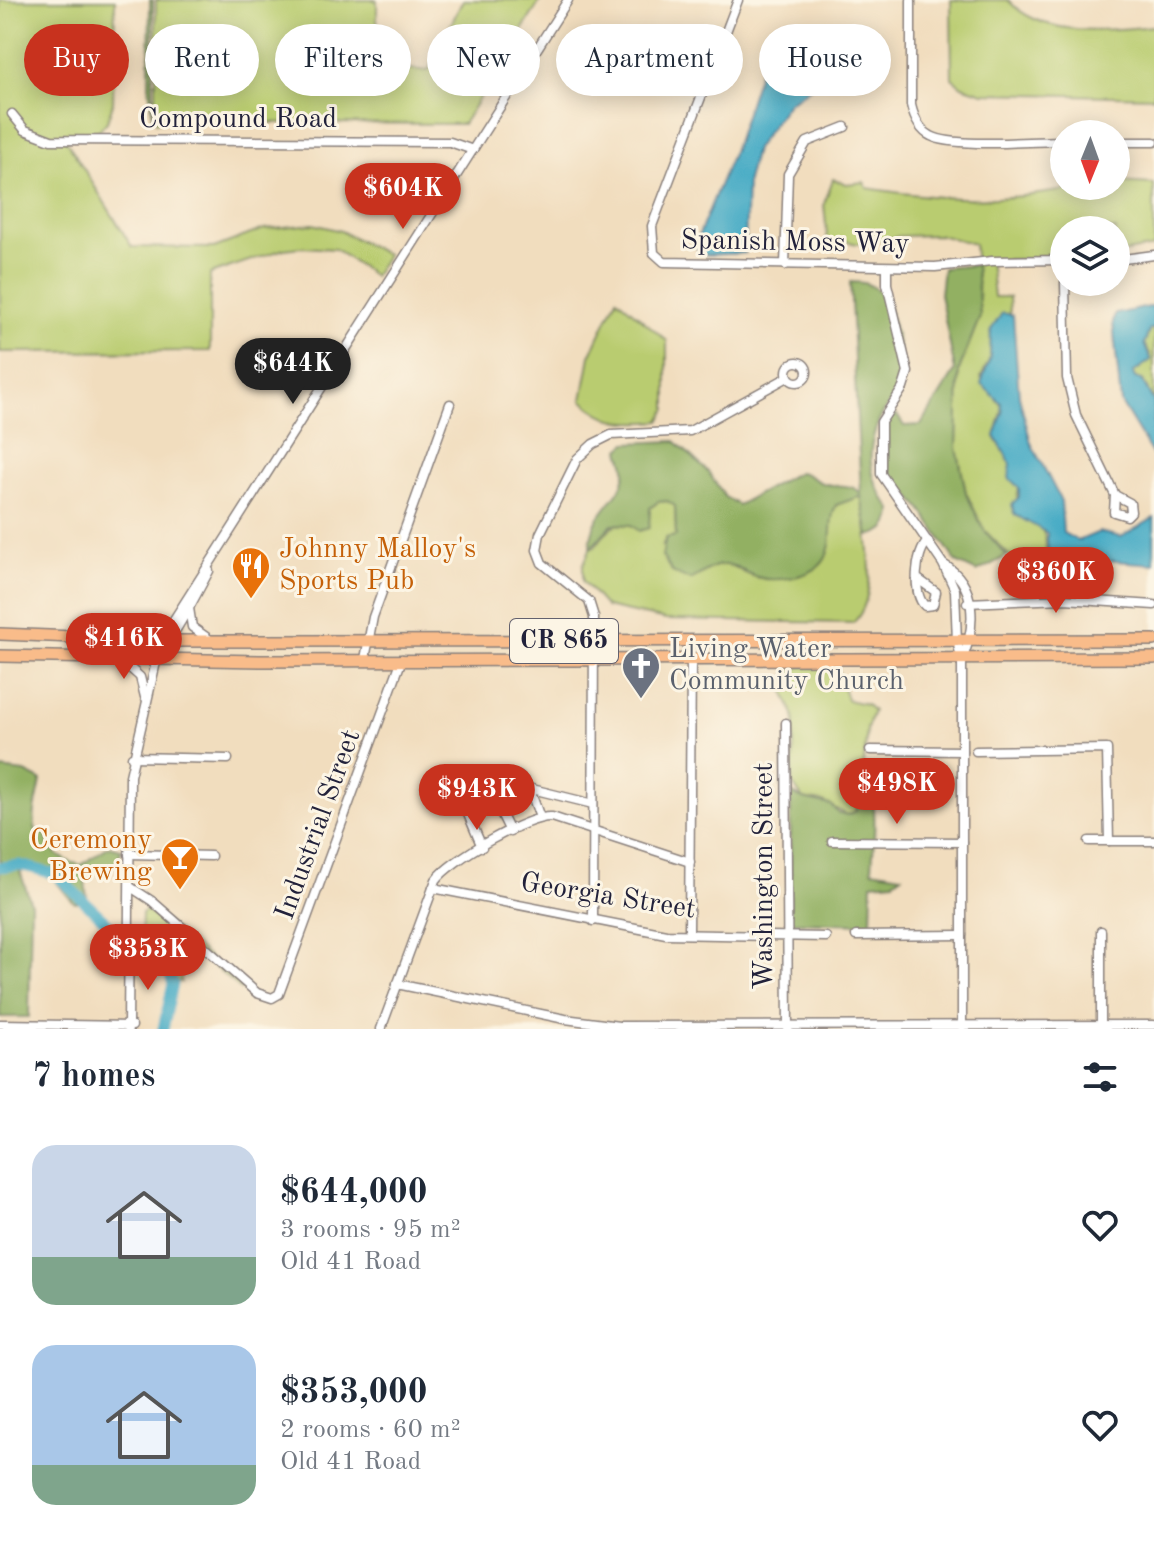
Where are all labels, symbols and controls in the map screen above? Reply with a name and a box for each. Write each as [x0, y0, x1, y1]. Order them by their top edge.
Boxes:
chip: Buy [24, 24, 129, 96]
chip: Rent [145, 24, 259, 96]
chip: Filters [275, 24, 411, 96]
chip: New [427, 24, 540, 96]
chip: Apartment [556, 24, 743, 96]
chip: House [759, 24, 891, 96]
street label: Compound Road [139, 106, 337, 134]
north arrow [1050, 120, 1130, 200]
map controls [1050, 120, 1130, 296]
pin: $604K [347, 163, 459, 231]
text: $604K [363, 176, 443, 202]
button: layers [1050, 216, 1130, 296]
street label: Spanish Moss Way [680, 227, 910, 259]
pin: $644K [237, 338, 349, 406]
text: $644K [253, 351, 333, 377]
place label: Johnny Malloy's Sports Pub [279, 536, 476, 596]
restaurant icon: Johnny Malloy's Sports Pub [230, 545, 272, 600]
pin: $360K [1000, 547, 1112, 615]
text: $360K [1016, 560, 1096, 586]
pin: $416K [68, 613, 180, 681]
road number: CR 865 [510, 619, 618, 663]
text: $416K [84, 626, 164, 652]
place label: Living Water Community Church [669, 636, 904, 696]
church icon: Living Water Community Church [620, 645, 662, 700]
street label: Industrial Street [272, 726, 366, 924]
pin: $498K [841, 758, 953, 826]
street label: Washington Street [751, 762, 779, 990]
pin: $943K [421, 764, 533, 832]
text: $498K [857, 771, 937, 797]
text: $943K [437, 777, 517, 803]
place label: Ceremony Brewing [30, 827, 152, 887]
bar icon: Ceremony Brewing [159, 836, 201, 891]
street label: Georgia Street [518, 869, 698, 925]
pin: $353K [92, 924, 204, 992]
text: $353K [108, 937, 188, 963]
icon: filters [1078, 1055, 1122, 1099]
text: 7 homes [32, 1060, 155, 1094]
text: $644,000 [280, 1176, 428, 1210]
icon: home [96, 1177, 192, 1273]
icon: heart [1078, 1203, 1122, 1247]
text: 3 rooms · 95 m² [280, 1217, 461, 1243]
text: Old 41 Road [280, 1249, 421, 1275]
text: $353,000 [280, 1376, 428, 1410]
icon: home [96, 1377, 192, 1473]
icon: heart [1078, 1403, 1122, 1447]
text: 2 rooms · 60 m² [280, 1417, 461, 1443]
text: Old 41 Road [280, 1449, 421, 1475]

